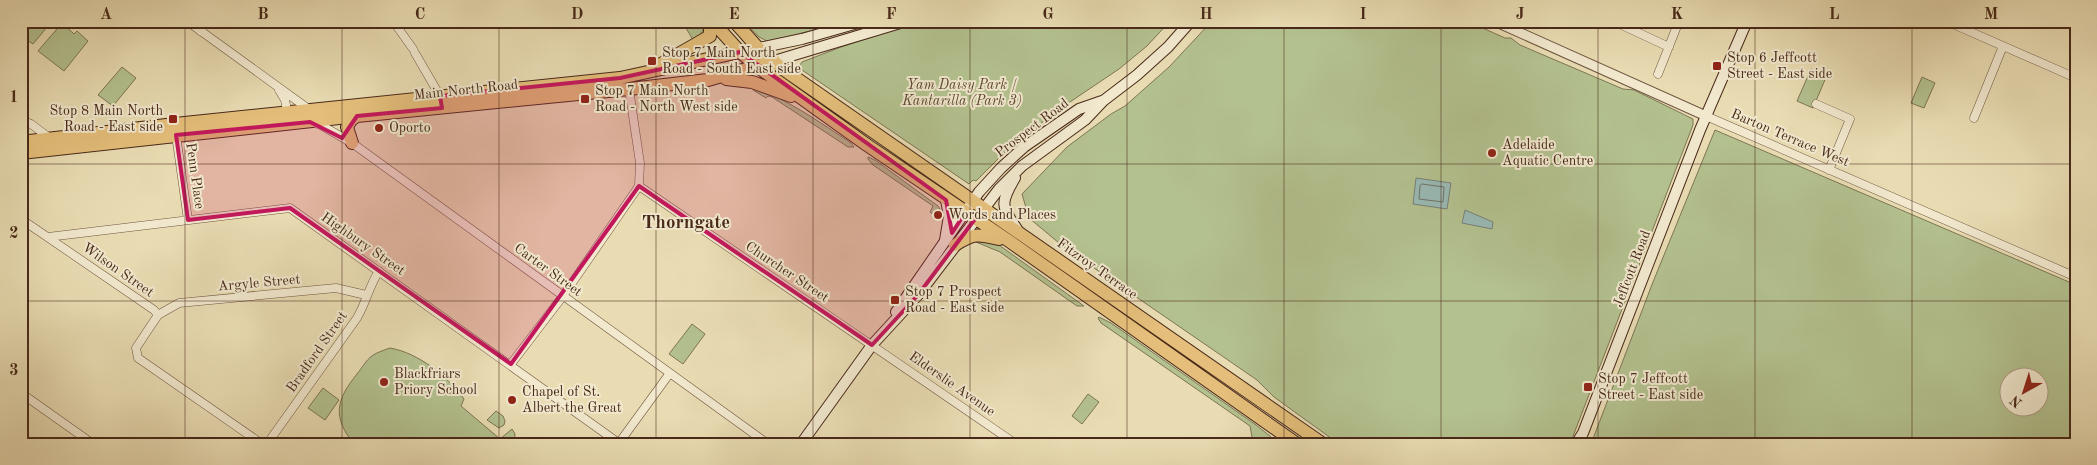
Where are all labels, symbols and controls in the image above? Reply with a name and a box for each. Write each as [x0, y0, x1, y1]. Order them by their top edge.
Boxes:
text: A [100, 7, 112, 23]
text: B [257, 7, 269, 23]
text: C [415, 7, 425, 23]
text: D [571, 7, 583, 23]
text: E [728, 7, 740, 23]
text: F [886, 7, 897, 23]
text: G [1042, 7, 1054, 23]
text: H [1199, 7, 1213, 23]
text: I [1359, 7, 1367, 23]
text: J [1516, 7, 1525, 23]
text: K [1671, 7, 1683, 23]
text: L [1829, 7, 1840, 23]
text: M [1984, 7, 1998, 23]
place label: Stop 7 Main North Road - South East side [662, 46, 801, 76]
place label: Stop 6 Jeffcott Street - East side [1727, 51, 1832, 81]
marker: Stop 7 Main North Road - South East side [646, 55, 658, 67]
marker: Stop 6 Jeffcott Street - East side [1711, 60, 1723, 72]
street label: Main North Road [413, 78, 519, 102]
park label: Yam Daisy Park / Kantarilla (Park 3) [901, 78, 1022, 109]
place label: Stop 7 Main North Road - North West side [595, 84, 738, 114]
text: 1 [9, 90, 19, 106]
marker: Stop 7 Main North Road - North West side [579, 93, 591, 105]
street label: Prospect Road [993, 96, 1071, 160]
place label: Stop 8 Main North Road - East side [49, 104, 163, 134]
street label: Barton Terrace West [1729, 107, 1851, 169]
marker: Stop 8 Main North Road - East side [167, 113, 179, 125]
place label: Oporto [389, 121, 431, 135]
marker: Oporto [373, 122, 385, 134]
place label: Adelaide Aquatic Centre [1502, 138, 1593, 168]
street label: Penn Place [183, 142, 207, 210]
marker: Adelaide Aquatic Centre [1486, 147, 1498, 159]
place label: Words and Places [948, 208, 1056, 222]
marker: Words and Places [932, 209, 944, 221]
street label: Highbury Street [319, 210, 408, 278]
district label: Thorngate [642, 214, 730, 233]
text: 2 [9, 226, 19, 242]
street label: Jeffcott Road [1611, 229, 1653, 309]
street label: Fitzroy Terrace [1054, 236, 1140, 302]
street label: Churcher Street [743, 239, 831, 305]
street label: Wilson Street [80, 240, 156, 300]
street label: Carter Street [511, 241, 585, 299]
street label: Argyle Street [217, 272, 301, 294]
place label: Stop 7 Prospect Road - East side [905, 285, 1004, 315]
marker: Stop 7 Prospect Road - East side [889, 294, 901, 306]
street label: Bradford Street [284, 309, 350, 395]
street label: Elderslie Avenue [906, 349, 998, 419]
text: 3 [9, 363, 19, 379]
place label: Blackfriars Priory School [394, 367, 477, 397]
north arrow [2000, 368, 2050, 418]
place label: Stop 7 Jeffcott Street - East side [1598, 372, 1703, 402]
marker: Blackfriars Priory School [378, 376, 390, 388]
marker: Stop 7 Jeffcott Street - East side [1582, 381, 1594, 393]
place label: Chapel of St. Albert the Great [522, 385, 622, 415]
text: N [2008, 392, 2025, 410]
marker: Chapel of St. Albert the Great [506, 394, 518, 406]

